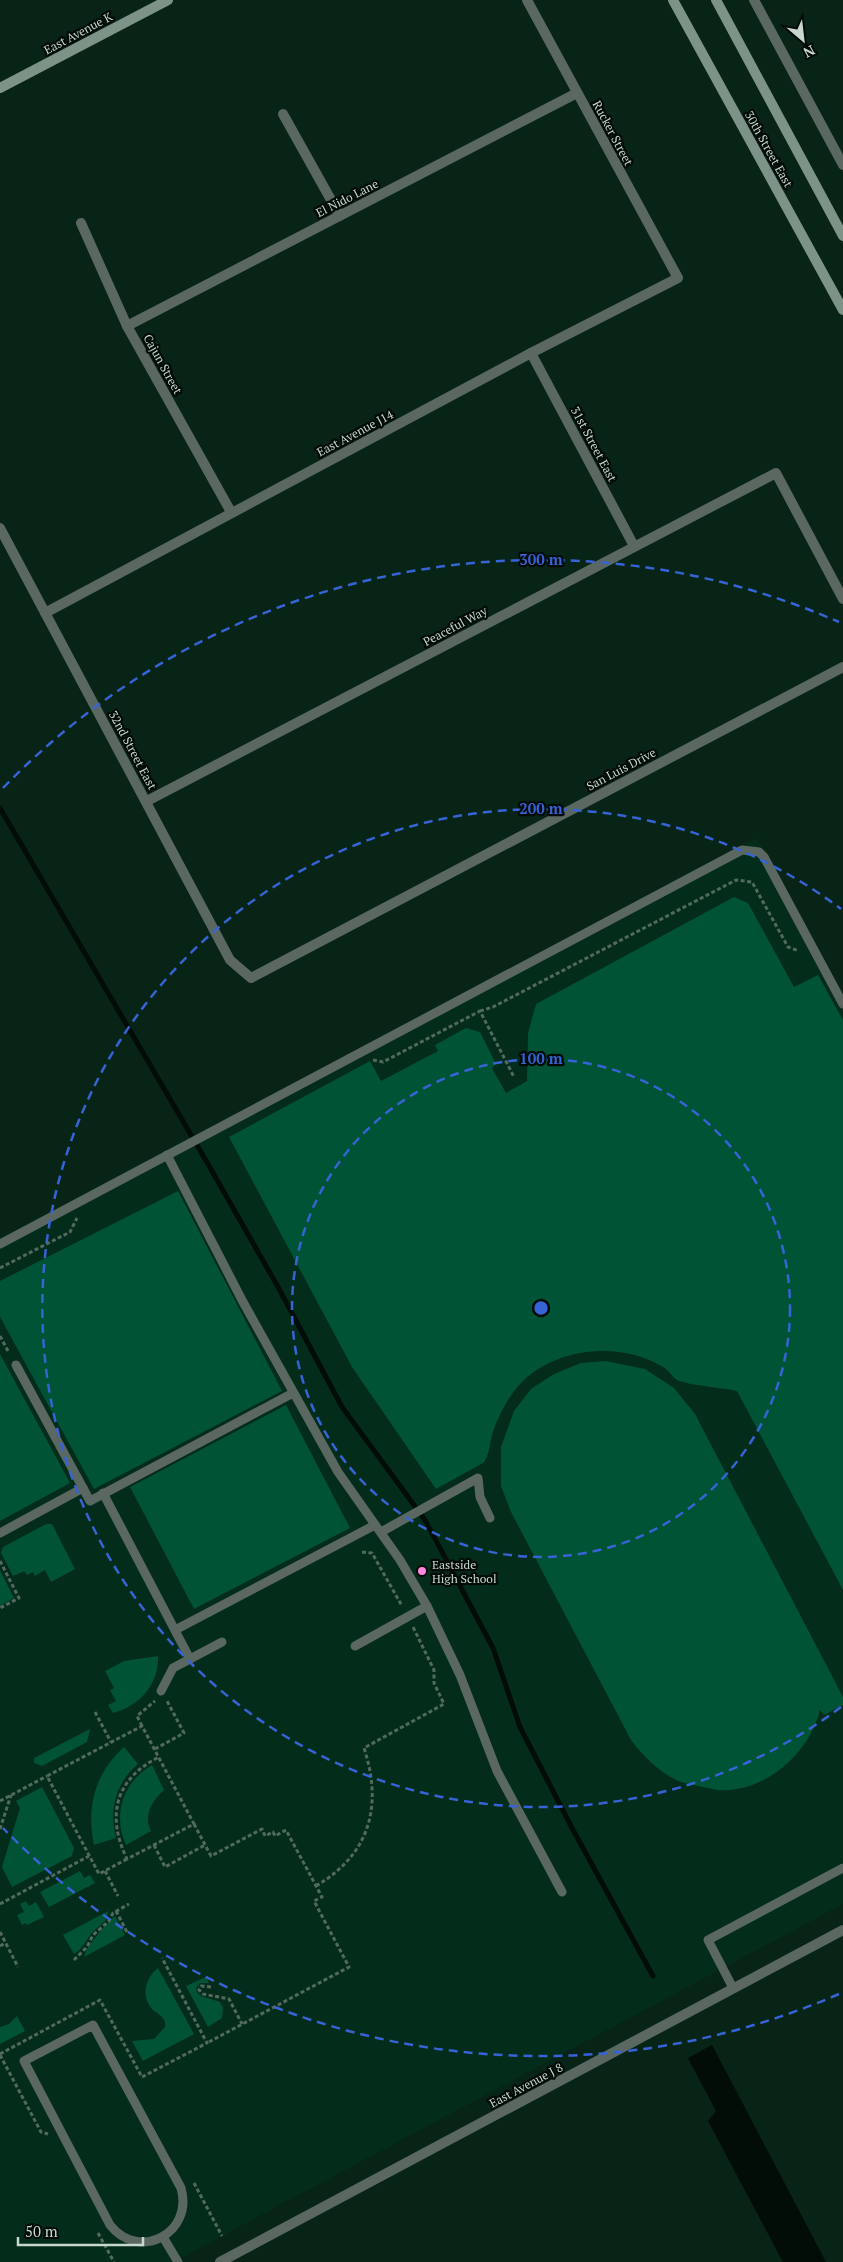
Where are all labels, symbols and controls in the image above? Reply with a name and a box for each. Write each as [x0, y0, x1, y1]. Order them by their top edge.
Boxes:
street label: East Avenue K [41, 9, 115, 57]
north arrow [778, 15, 828, 65]
text: N [800, 41, 818, 63]
street label: Rucker Street [590, 98, 637, 169]
street label: 30th Street East [742, 108, 796, 190]
street label: El Nido Lane [313, 176, 381, 220]
street label: Cajun Street [140, 331, 186, 397]
street label: 31st Street East [568, 404, 620, 485]
street label: East Avenue J14 [314, 406, 396, 459]
text: 300 m [519, 549, 563, 569]
street label: Peaceful Way [420, 602, 490, 649]
street label: 32nd Street East [106, 708, 160, 792]
street label: San Luis Drive [584, 744, 658, 794]
text: 200 m [519, 798, 563, 818]
text: 100 m [519, 1048, 563, 1068]
centre of rings [532, 1299, 550, 1317]
place label: Eastside High School [432, 1557, 497, 1586]
marker: Eastside High School [416, 1565, 428, 1577]
street label: East Avenue J 8 [487, 2059, 565, 2111]
scale bar [18, 2214, 142, 2246]
text: 50 m [25, 2221, 58, 2241]

